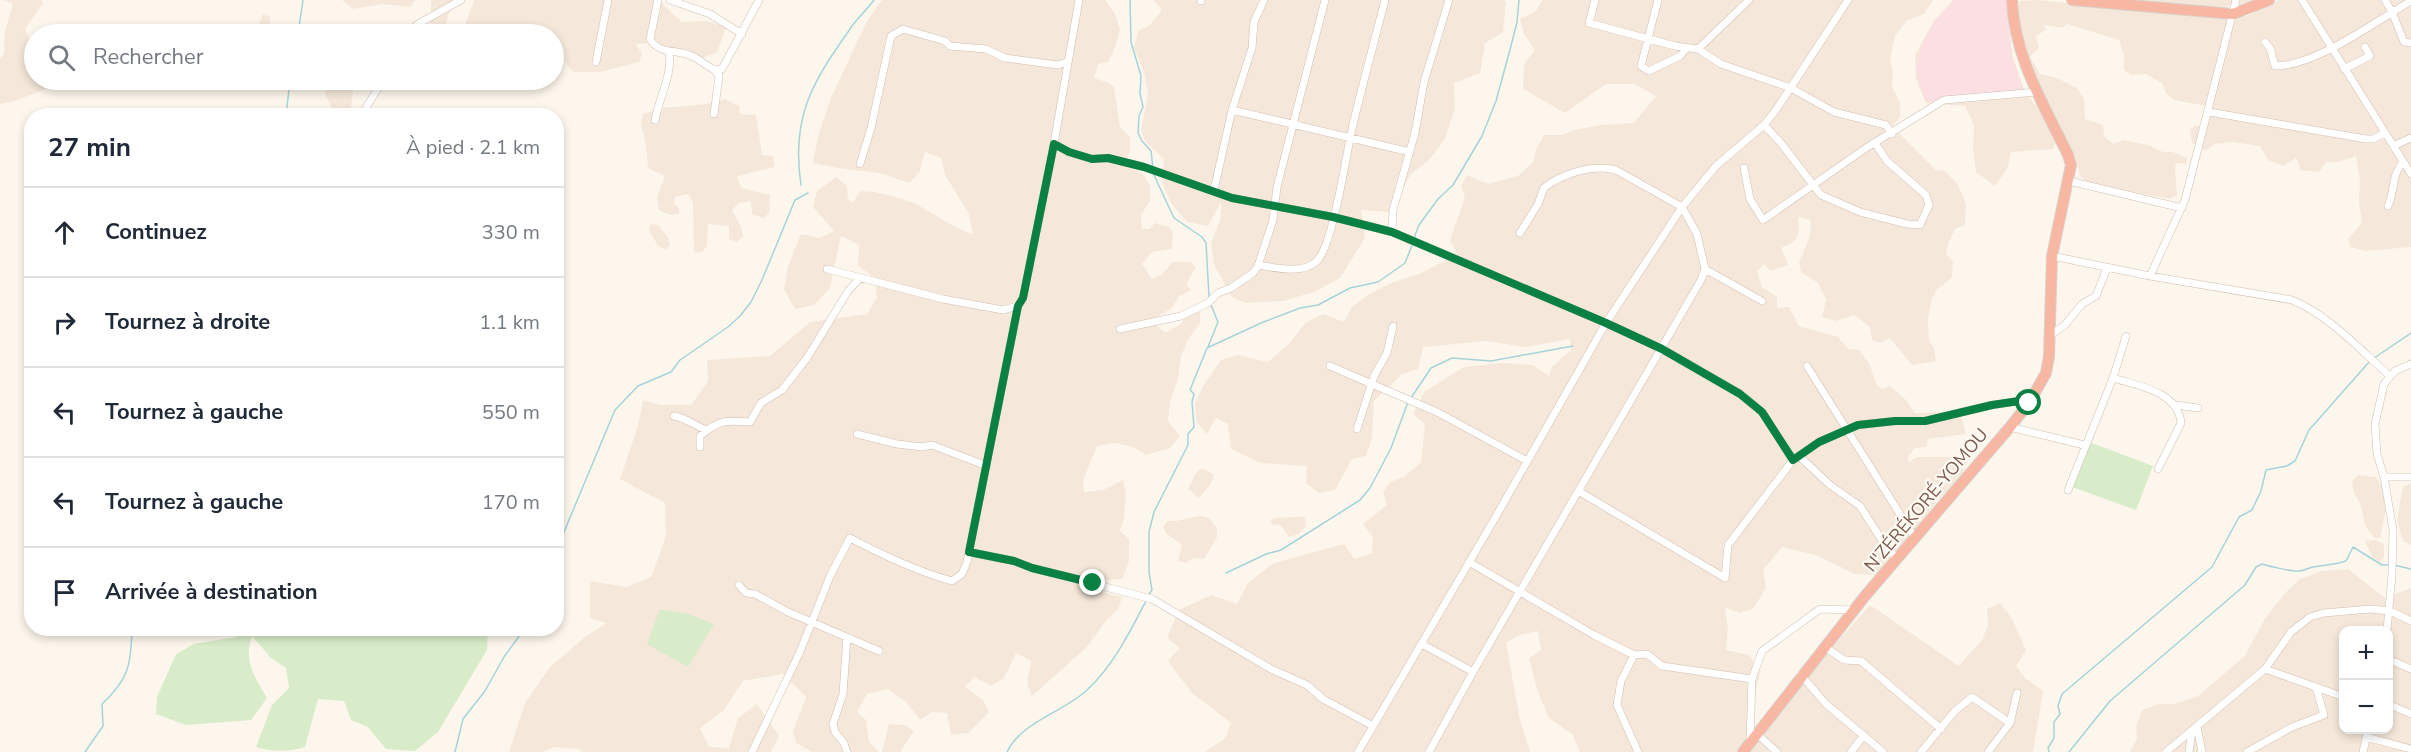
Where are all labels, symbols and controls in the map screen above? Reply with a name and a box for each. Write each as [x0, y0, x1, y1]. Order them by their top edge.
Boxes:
search box [24, 24, 564, 90]
icon: search [45, 41, 78, 74]
text: Rechercher [93, 42, 204, 72]
text: 27 min [48, 130, 131, 165]
text: À pied · 2.1 km [406, 134, 540, 161]
icon: ahead [48, 216, 81, 249]
text: Continuez [105, 217, 207, 247]
text: 330 m [482, 219, 540, 246]
icon: right [48, 306, 81, 339]
text: Tournez à droite [105, 307, 270, 337]
text: 1.1 km [479, 309, 540, 336]
route start [2015, 389, 2041, 415]
icon: left [48, 396, 81, 429]
text: Tournez à gauche [105, 397, 283, 427]
text: 550 m [482, 399, 540, 426]
street label: N'ZÉRÉKORÉ-YOMOU [1859, 423, 1993, 577]
icon: left [48, 486, 81, 519]
text: Tournez à gauche [105, 487, 283, 517]
text: 170 m [482, 489, 540, 516]
route end [1079, 569, 1105, 595]
icon: arrive [48, 576, 81, 609]
text: Arrivée à destination [105, 577, 318, 607]
map controls [2339, 626, 2393, 734]
button: + [2339, 626, 2393, 680]
button: − [2339, 680, 2393, 734]

